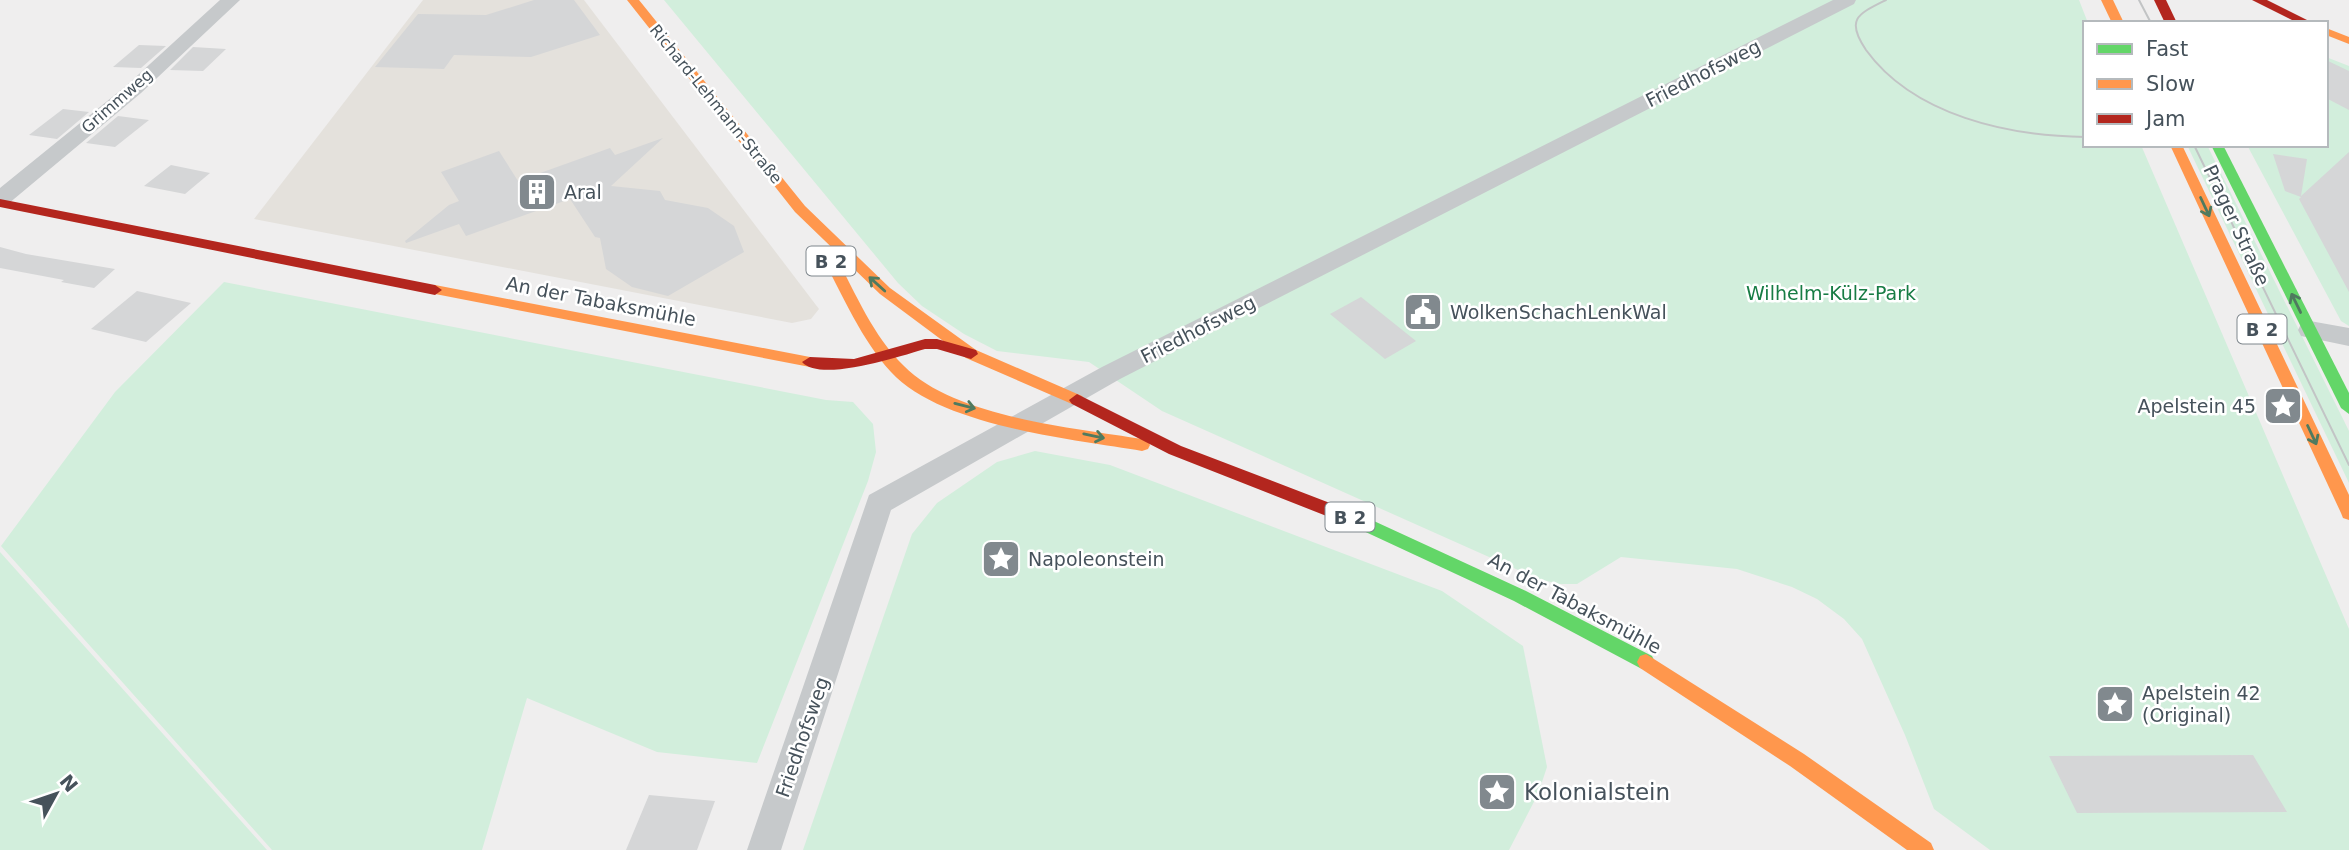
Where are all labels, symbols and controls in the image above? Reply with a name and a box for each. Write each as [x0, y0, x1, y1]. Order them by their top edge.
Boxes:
street label: Richard-Lehmann-Straße [646, 21, 786, 187]
legend [2083, 21, 2328, 147]
street label: Friedhofsweg [1642, 35, 1764, 111]
text: Fast [2146, 37, 2188, 61]
street label: Grimmweg [78, 65, 156, 137]
text: Slow [2146, 72, 2195, 96]
text: Jam [2144, 107, 2186, 131]
street label: Prager Straße [2199, 161, 2275, 289]
building icon: Aral [516, 171, 558, 213]
place label: Aral [564, 181, 602, 203]
one-way arrow [2199, 196, 2212, 217]
road number: B 2 [806, 246, 856, 276]
street label: An der Tabaksmühle [504, 272, 698, 330]
one-way arrow [868, 276, 886, 292]
park label: Wilhelm-Külz-Park [1746, 282, 1916, 304]
street label: Friedhofsweg [1137, 291, 1259, 367]
public building icon: WolkenSchachLenkWal [1402, 291, 1444, 333]
one-way arrow [2289, 293, 2303, 314]
place label: WolkenSchachLenkWal [1450, 301, 1667, 323]
road number: B 2 [2238, 314, 2286, 344]
place icon: Apelstein 45 [2262, 385, 2304, 427]
place label: Apelstein 45 [2137, 395, 2256, 417]
one-way arrow [954, 401, 976, 414]
one-way arrow [2306, 424, 2319, 445]
one-way arrow [1082, 430, 1105, 443]
road number: B 2 [1326, 503, 1374, 532]
place icon: Napoleonstein [980, 538, 1022, 580]
place label: Napoleonstein [1028, 548, 1165, 570]
street label: An der Tabaksmühle [1485, 548, 1665, 658]
street label: Friedhofsweg [771, 674, 833, 800]
place label: Apelstein 42 (Original) [2142, 682, 2261, 726]
place icon: Apelstein 42 (Original) [2094, 683, 2136, 725]
north arrow [21, 759, 91, 829]
text: N [55, 770, 83, 796]
place icon: Kolonialstein [1476, 771, 1518, 813]
place label: Kolonialstein [1524, 779, 1670, 805]

